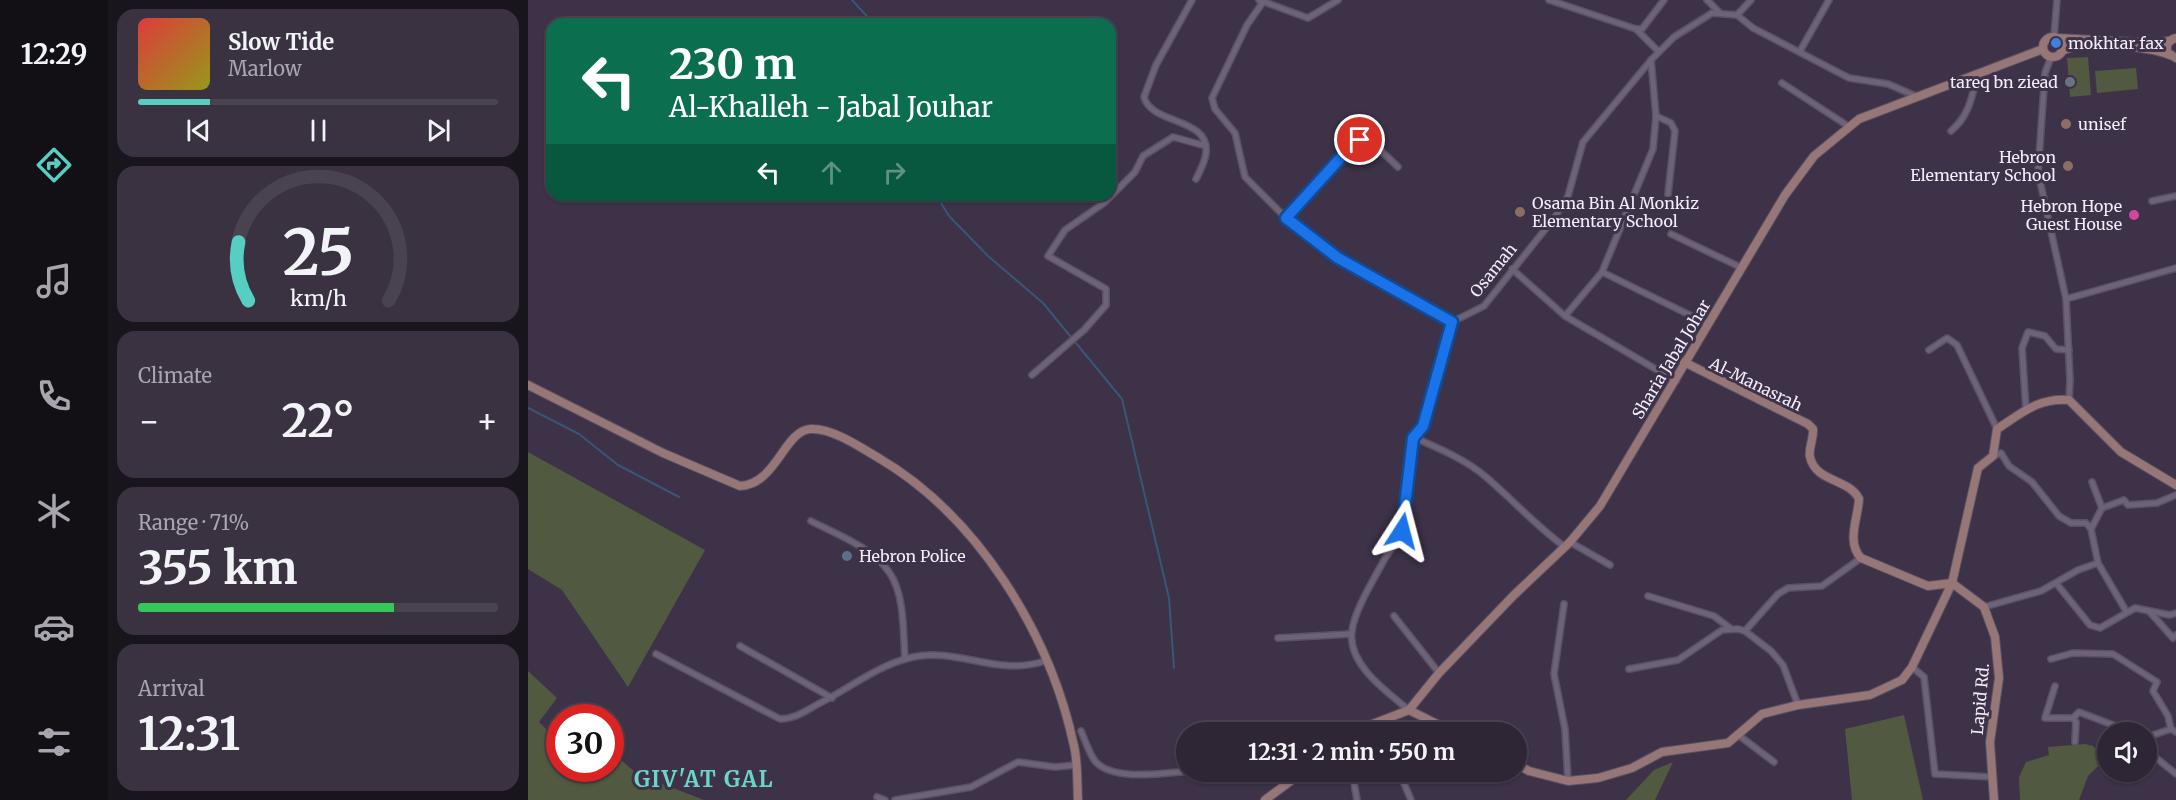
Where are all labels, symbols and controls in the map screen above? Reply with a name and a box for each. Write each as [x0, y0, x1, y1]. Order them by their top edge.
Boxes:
text: Slow Tide [228, 28, 334, 56]
place label: mokhtar fax [2068, 33, 2164, 53]
marker: mokhtar fax [2049, 36, 2063, 50]
text: 12:29 [21, 37, 87, 71]
text: 230 m [669, 38, 796, 90]
icon: left [570, 42, 648, 120]
text: Marlow [228, 56, 302, 81]
place label: tareq bn ziead [1950, 72, 2058, 92]
marker: tareq bn ziead [2063, 75, 2077, 89]
text: Al-Khalleh - Jabal Jouhar [669, 90, 993, 124]
icon: previous [182, 114, 215, 147]
icon: pause [302, 114, 335, 147]
icon: next [422, 114, 455, 147]
pin [1334, 114, 1385, 165]
place label: unisef [2078, 114, 2127, 134]
marker: unisef [2059, 117, 2073, 131]
icon: arrive [1343, 123, 1376, 156]
icon: directions [33, 144, 75, 186]
place label: Hebron Elementary School [1910, 147, 2056, 185]
icon: left [752, 156, 785, 189]
icon: ahead [815, 156, 848, 189]
icon: right [878, 156, 911, 189]
marker: Hebron Elementary School [2061, 159, 2075, 173]
place label: Osama Bin Al Monkiz Elementary School [1532, 193, 1699, 231]
place label: Hebron Hope Guest House [2021, 196, 2122, 234]
marker: Osama Bin Al Monkiz Elementary School [1513, 205, 1527, 219]
marker: Hebron Hope Guest House [2127, 208, 2141, 222]
text: 25 [282, 214, 354, 292]
street label: Osamah [1465, 239, 1521, 301]
icon: music [33, 260, 75, 302]
text: km/h [290, 285, 346, 312]
street label: Sharia Jabal Johar [1628, 296, 1714, 422]
street label: Al-Manasrah [1705, 352, 1806, 415]
text: Climate [138, 363, 212, 388]
icon: phone [33, 375, 75, 417]
text: 22° [282, 393, 354, 449]
text: − [138, 401, 160, 442]
text: + [476, 401, 498, 442]
icon: climate [33, 490, 75, 532]
position arrow [1370, 499, 1434, 563]
text: Range · 71% [138, 510, 249, 535]
text: 355 km [138, 540, 298, 596]
place label: Hebron Police [859, 546, 966, 566]
marker: Hebron Police [840, 549, 854, 563]
icon: car [33, 606, 75, 648]
street label: Lapid Rd. [1967, 662, 1993, 736]
text: Arrival [138, 676, 205, 701]
speed limit sign: 30 [546, 704, 624, 782]
text: 12:31 [138, 706, 240, 762]
icon: filters [33, 721, 75, 763]
map controls [2097, 722, 2157, 782]
button: sound [2097, 722, 2157, 782]
text: 12:31 · 2 min · 550 m [1248, 738, 1455, 766]
district label: GIV'AT GAL [634, 765, 774, 793]

